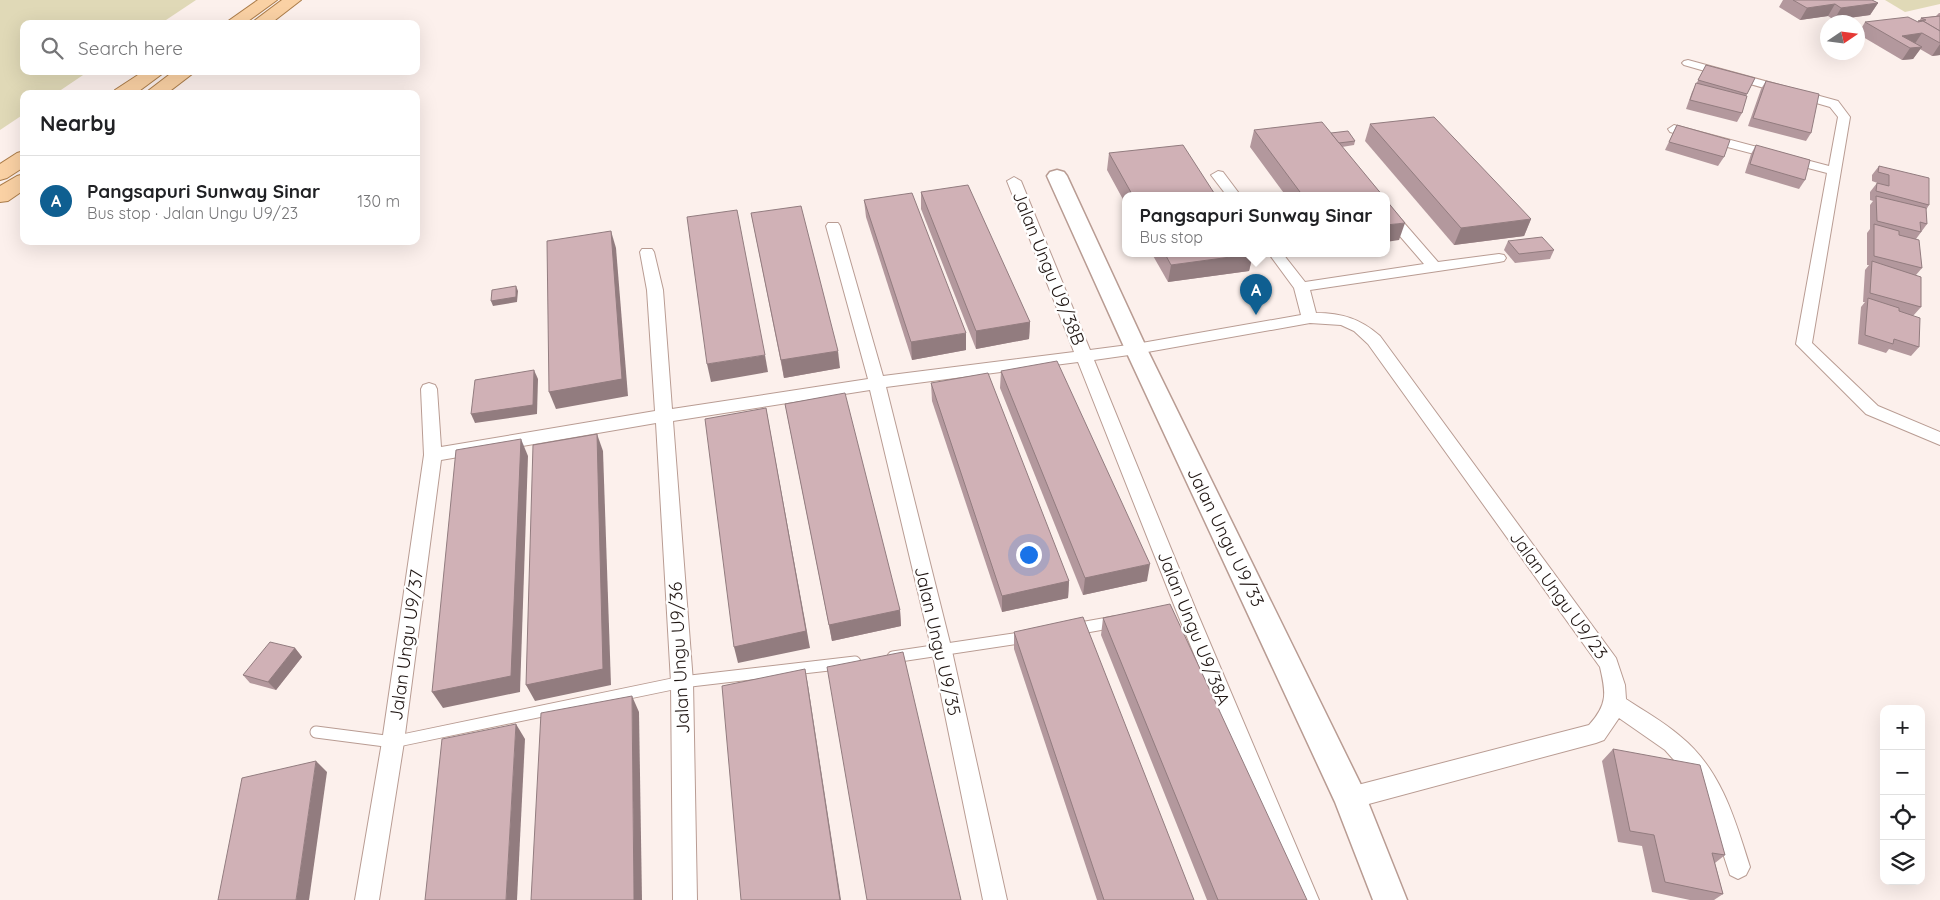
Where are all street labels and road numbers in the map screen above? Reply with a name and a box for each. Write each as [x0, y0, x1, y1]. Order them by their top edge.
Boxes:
street label: Jalan Ungu U9/38B [1008, 188, 1090, 348]
street label: Jalan Ungu U9/33 [1182, 464, 1270, 610]
street label: Jalan Ungu U9/23 [1505, 526, 1613, 664]
street label: Jalan Ungu U9/38A [1153, 548, 1236, 709]
street label: Jalan Ungu U9/35 [910, 564, 966, 718]
street label: Jalan Ungu U9/37 [384, 568, 428, 722]
street label: Jalan Ungu U9/36 [664, 581, 694, 735]

